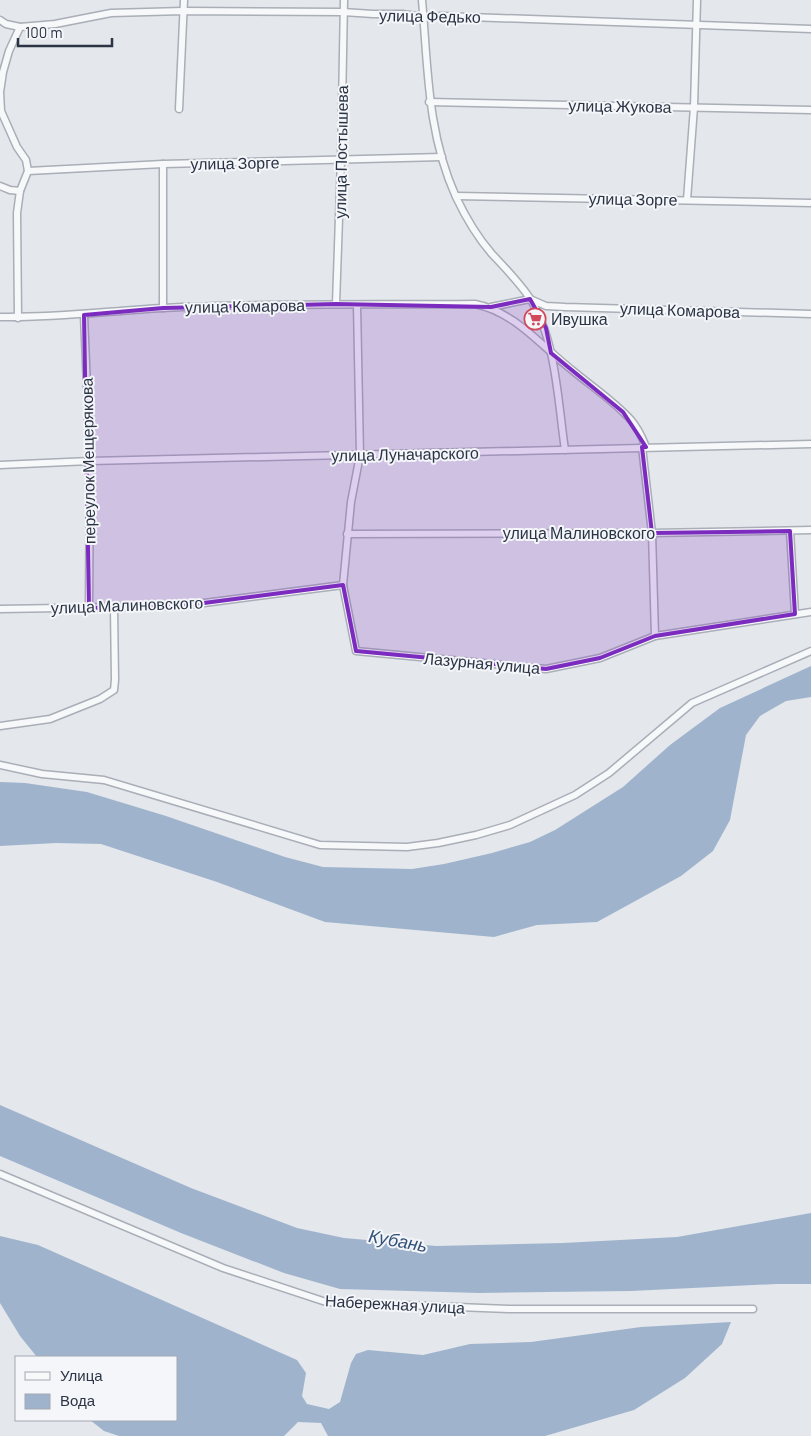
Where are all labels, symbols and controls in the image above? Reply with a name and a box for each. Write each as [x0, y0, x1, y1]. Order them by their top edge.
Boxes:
street label: улица Федько [379, 5, 481, 26]
scale bar [18, 15, 111, 47]
text: 100 m [25, 23, 63, 41]
street label: улица Постышева [330, 85, 351, 219]
street label: улица Жукова [568, 95, 672, 116]
street label: улица Зорге [190, 152, 280, 173]
street label: улица Зорге [588, 188, 678, 209]
street label: улица Комарова [185, 295, 305, 316]
street label: улица Комарова [620, 298, 741, 321]
supermarket icon: Ивушка [523, 307, 547, 331]
place label: Ивушка [551, 309, 608, 328]
street label: переулок Мещерякова [77, 378, 98, 544]
street label: улица Луначарского [331, 443, 479, 464]
street label: улица Малиновского [503, 523, 655, 542]
street label: улица Малиновского [51, 592, 204, 617]
street label: Лазурная улица [423, 648, 541, 677]
water label: Кубань [367, 1224, 429, 1256]
street label: Набережная улица [325, 1290, 466, 1317]
legend [15, 1356, 178, 1421]
text: Улица [60, 1366, 103, 1384]
text: Вода [60, 1391, 96, 1409]

